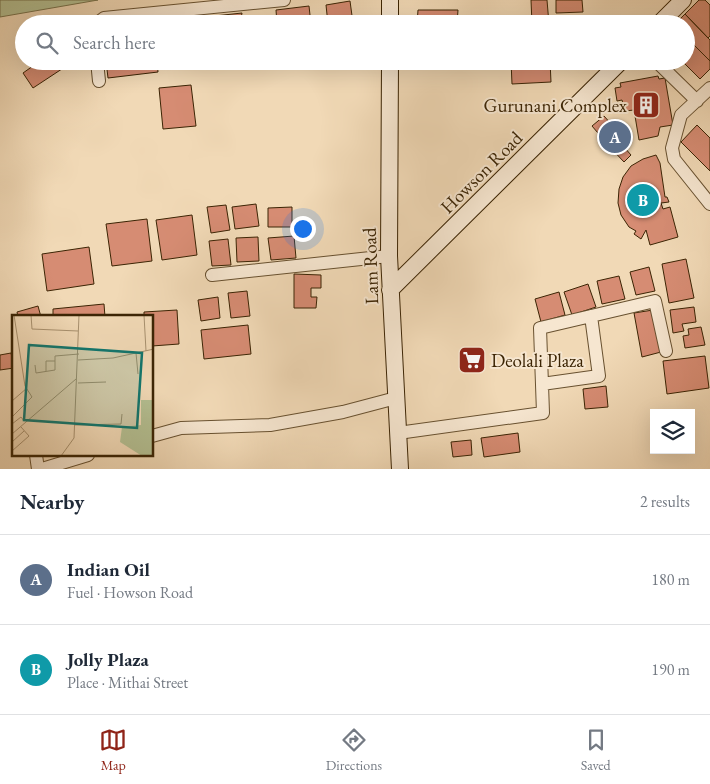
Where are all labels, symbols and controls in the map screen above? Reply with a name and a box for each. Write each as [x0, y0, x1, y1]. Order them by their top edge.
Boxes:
search box [15, 15, 695, 70]
icon: search [33, 29, 61, 57]
text: Search here [73, 30, 155, 55]
building icon: Gurunani Complex [631, 90, 661, 120]
place label: Gurunani Complex [484, 93, 628, 118]
pin: A [599, 118, 631, 156]
street label: Howson Road [435, 126, 528, 219]
pin: B [627, 181, 659, 219]
your location [290, 216, 316, 242]
street label: Lam Road [357, 227, 384, 305]
inset map [12, 315, 154, 457]
supermarket icon: Deolali Plaza [457, 345, 487, 375]
place label: Deolali Plaza [491, 348, 584, 373]
map controls [650, 409, 695, 454]
button: layers [650, 409, 695, 454]
text: Nearby [20, 488, 84, 515]
text: 2 results [640, 491, 690, 512]
text: Indian Oil [67, 557, 150, 582]
text: A [30, 569, 42, 590]
text: 180 m [651, 569, 690, 590]
text: Fuel · Howson Road [67, 582, 193, 603]
text: Jolly Plaza [67, 647, 149, 672]
text: B [31, 659, 41, 680]
text: 190 m [651, 659, 690, 680]
text: Place · Mithai Street [67, 672, 188, 693]
tab: Map [99, 726, 127, 774]
tab: Directions [326, 726, 382, 774]
tab: Saved [581, 726, 611, 774]

